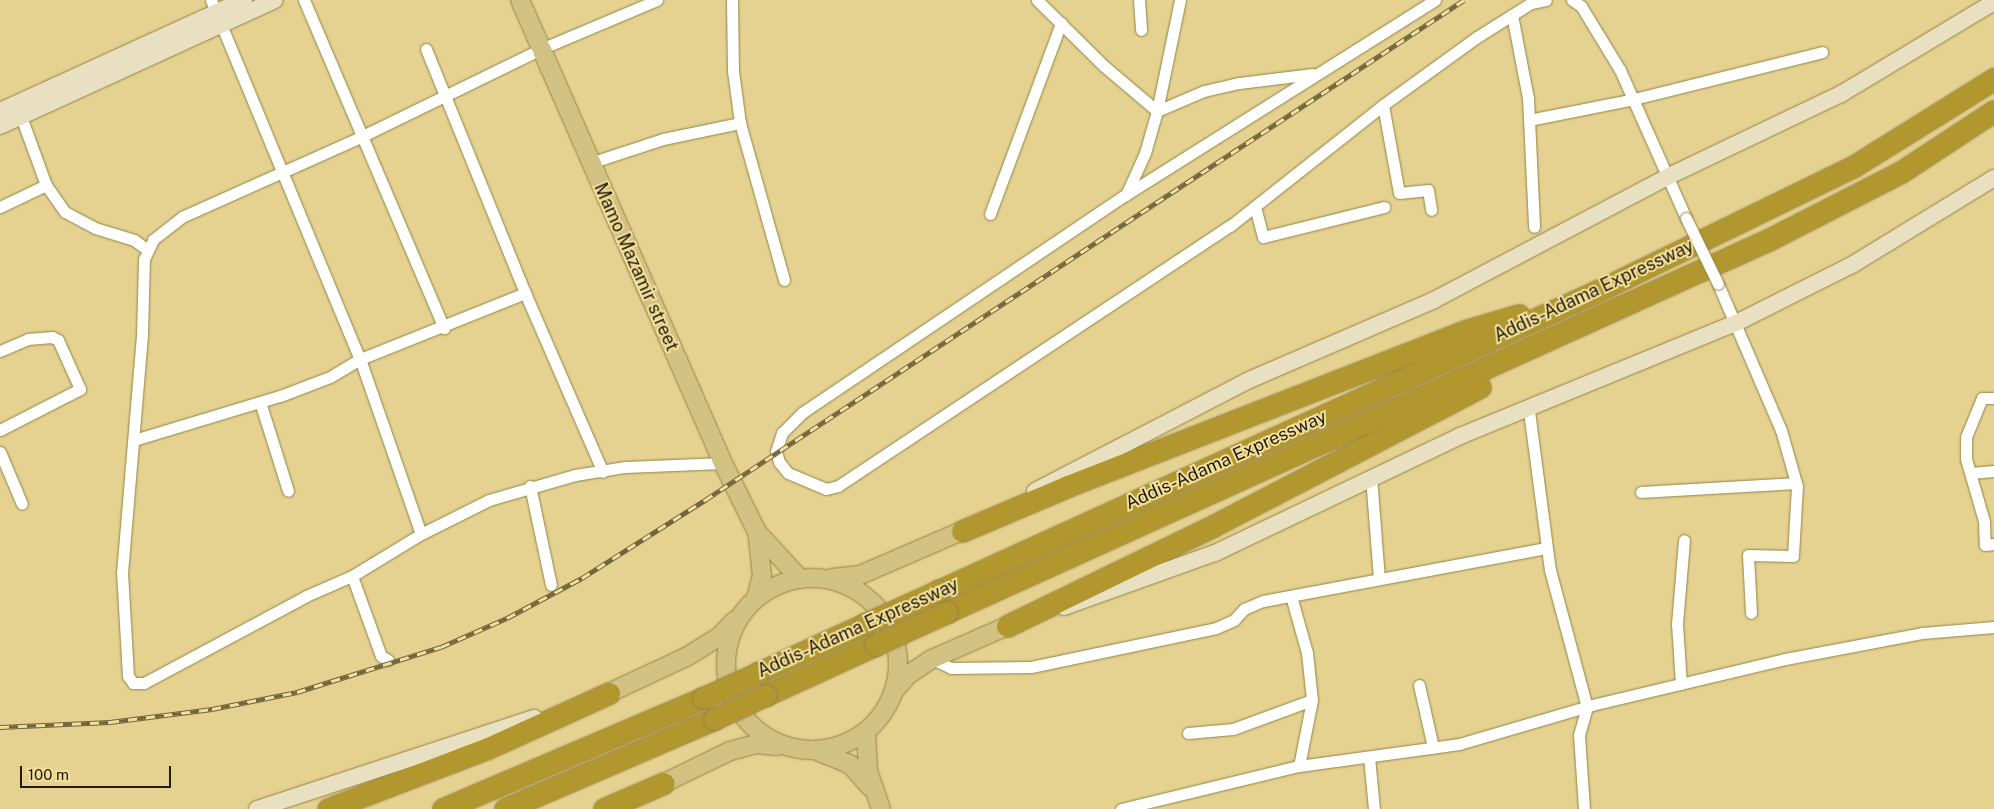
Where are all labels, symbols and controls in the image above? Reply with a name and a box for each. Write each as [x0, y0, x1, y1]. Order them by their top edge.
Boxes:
street label: Mamo Mazamir street [589, 180, 683, 354]
street label: Addis-Adama Expressway [1491, 235, 1697, 347]
street label: Addis-Adama Expressway [1122, 406, 1330, 514]
street label: Addis-Adama Expressway [754, 574, 962, 682]
scale bar [22, 756, 174, 788]
text: 100 m [28, 766, 69, 783]

